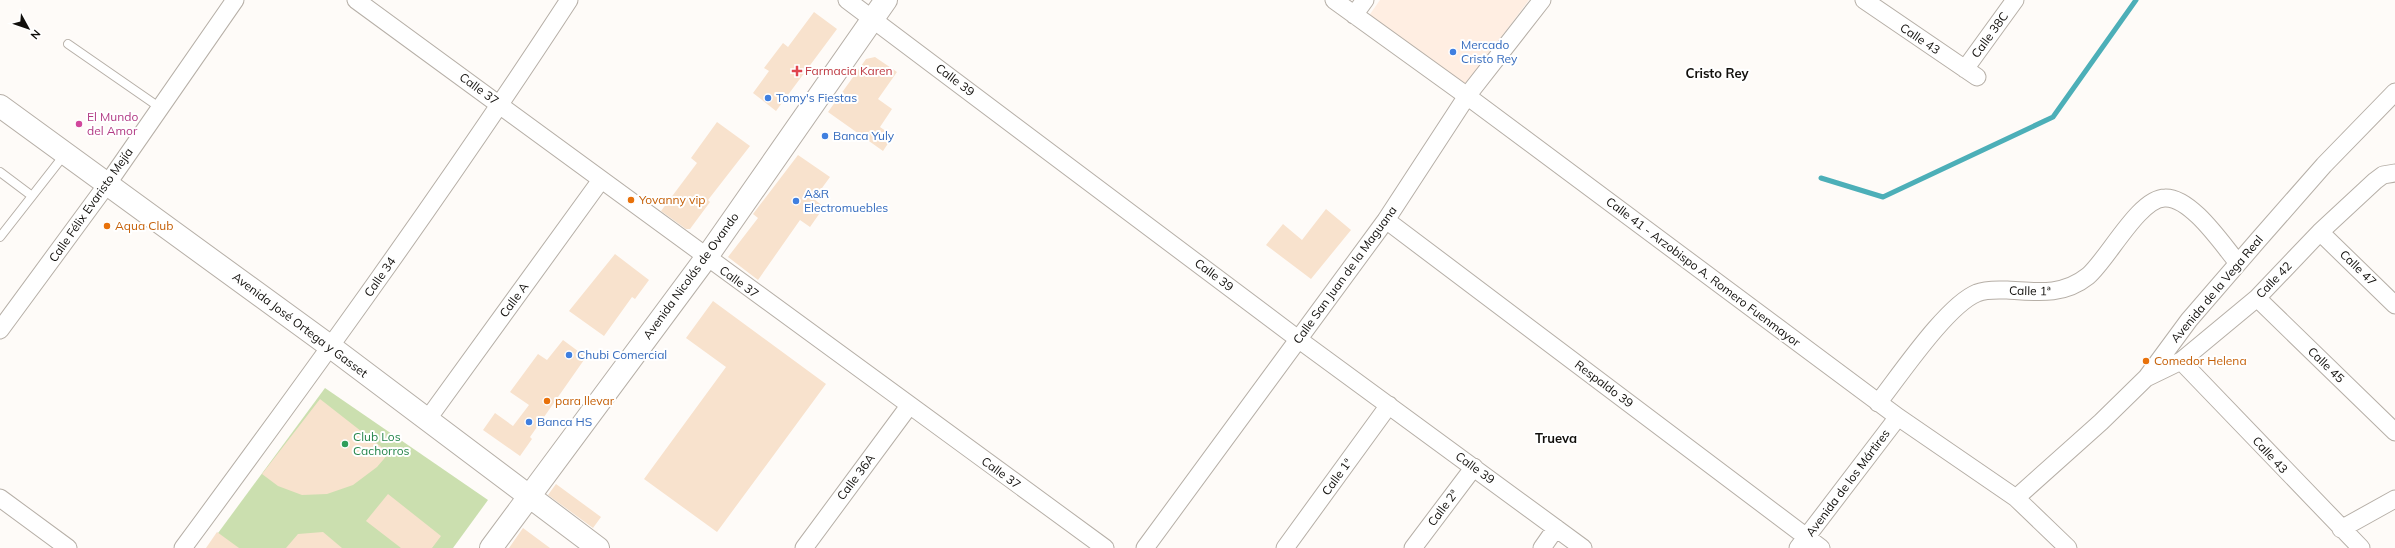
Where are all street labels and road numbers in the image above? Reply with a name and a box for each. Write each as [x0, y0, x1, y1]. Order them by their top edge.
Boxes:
street label: Calle 38C [1968, 9, 2011, 61]
street label: Calle 43 [1897, 20, 1943, 57]
street label: Calle 39 [933, 60, 978, 99]
street label: Calle 37 [457, 69, 502, 108]
street label: Calle Félix Evaristo Mejía [45, 145, 136, 265]
street label: Calle 41 - Arzobispo A. Romero Fuenmayor [1603, 194, 1804, 350]
street label: Calle San Juan de la Maguana [1290, 203, 1400, 347]
street label: Avenida Nicolás de Ovando [640, 209, 742, 342]
street label: Avenida de la Vega Real [2167, 232, 2266, 345]
street label: Calle 47 [2337, 247, 2380, 289]
street label: Calle 34 [361, 254, 399, 299]
street label: Calle 39 [1192, 255, 1237, 294]
street label: Calle 42 [2253, 258, 2295, 301]
street label: Calle 37 [717, 262, 762, 301]
street label: Avenida José Ortega y Gasset [230, 269, 371, 380]
street label: Calle A [496, 279, 531, 320]
street label: Calle 1ª [2009, 283, 2051, 298]
street label: Calle 45 [2305, 344, 2348, 386]
street label: Respaldo 39 [1572, 357, 1637, 411]
street label: Avenida de los Mártires [1802, 426, 1893, 539]
street label: Calle 43 [2250, 433, 2291, 476]
street label: Calle 39 [1453, 448, 1498, 487]
street label: Calle 36A [833, 451, 878, 503]
street label: Calle 37 [979, 453, 1024, 492]
street label: Calle 1ª [1318, 455, 1355, 498]
street label: Calle 2ª [1424, 486, 1461, 529]

